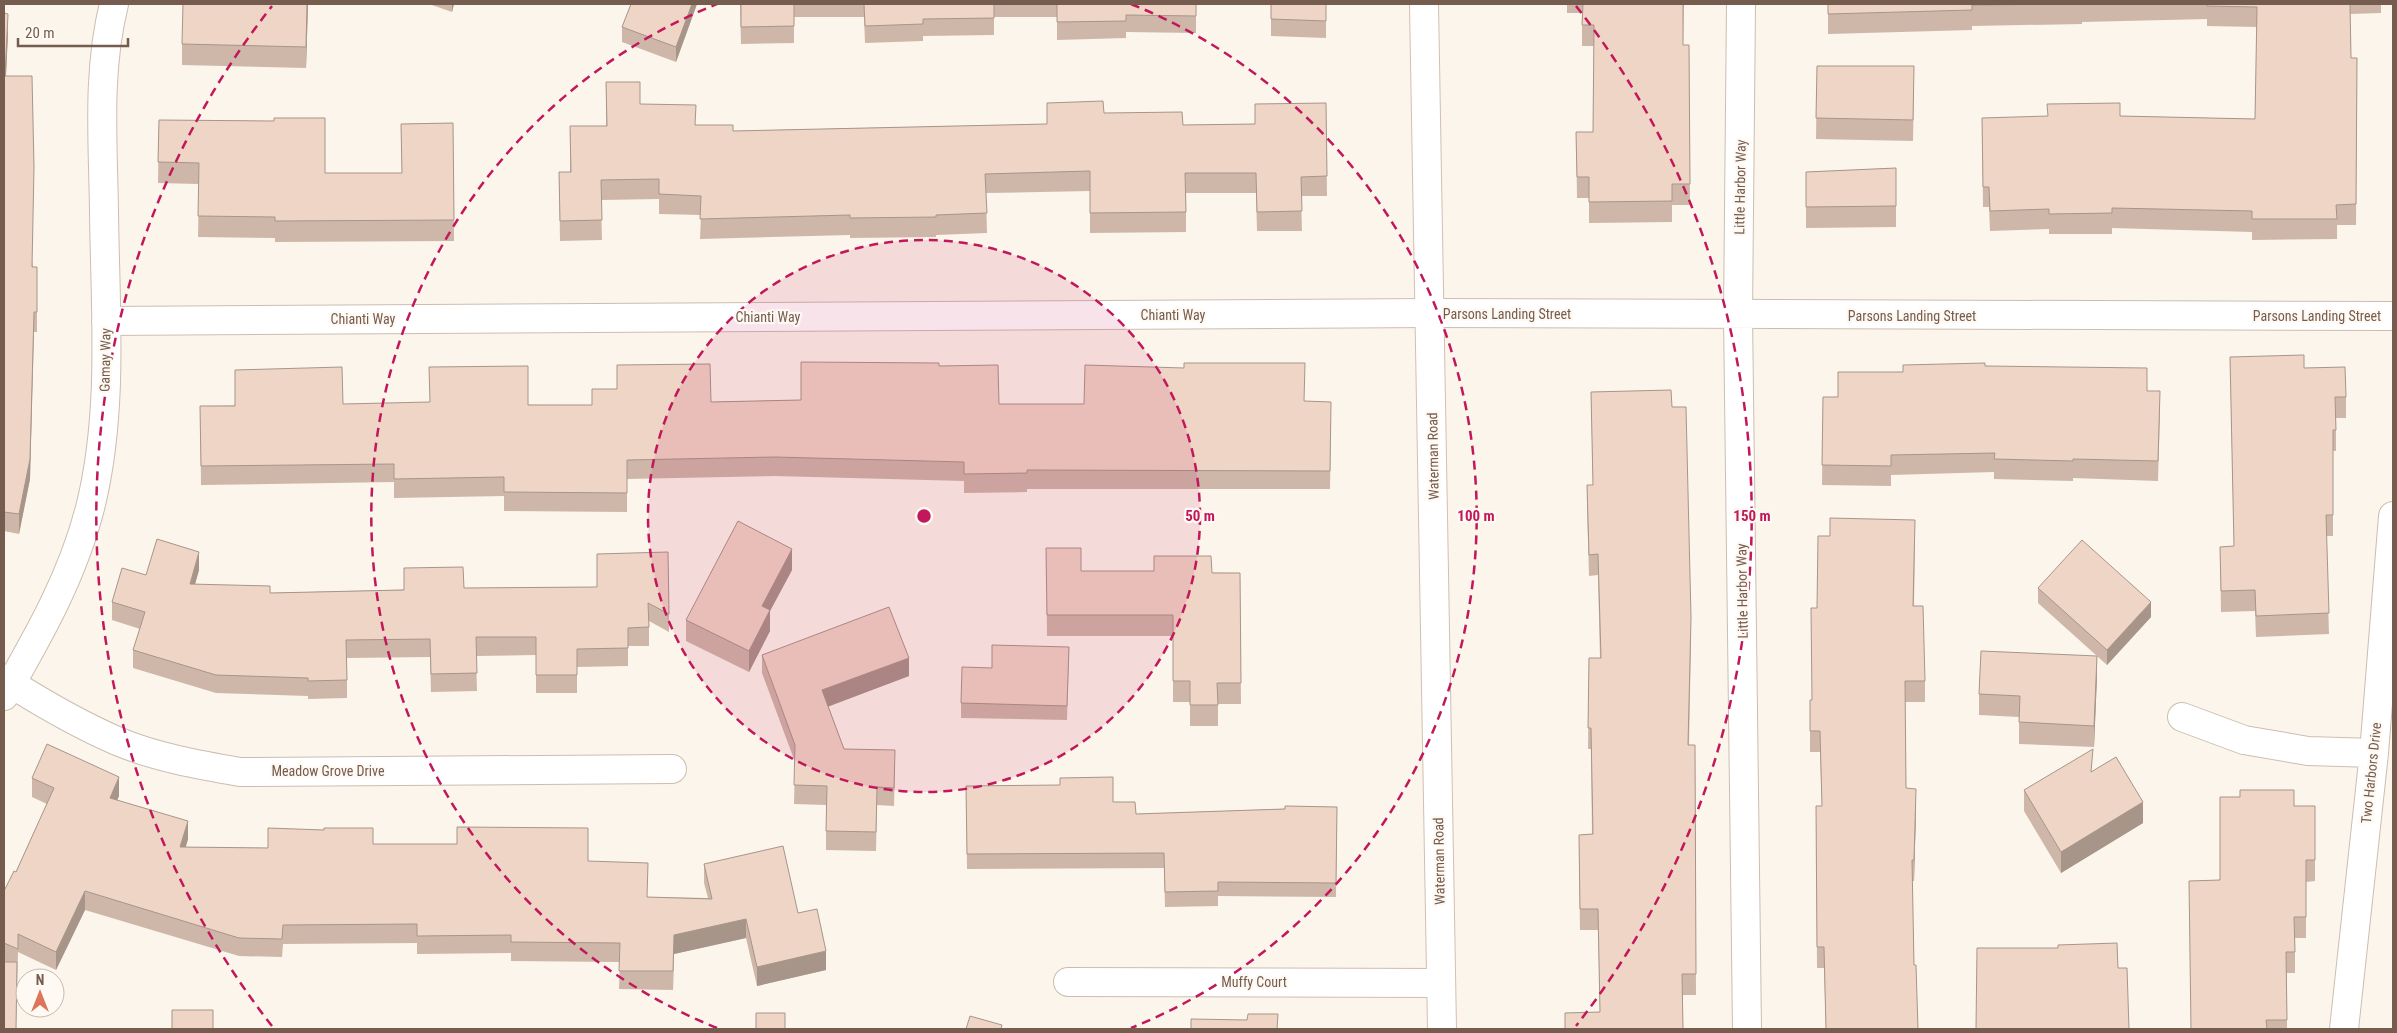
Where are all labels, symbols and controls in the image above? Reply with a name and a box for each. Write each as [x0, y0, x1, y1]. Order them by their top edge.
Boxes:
scale bar [18, 15, 128, 47]
text: 20 m [25, 24, 55, 42]
street label: Little Harbor Way [1731, 139, 1749, 235]
street label: Parsons Landing Street [1443, 306, 1571, 322]
street label: Chianti Way [1141, 307, 1206, 323]
street label: Parsons Landing Street [1848, 308, 1976, 324]
street label: Parsons Landing Street [2253, 308, 2381, 324]
street label: Chianti Way [736, 309, 801, 325]
street label: Chianti Way [331, 311, 396, 327]
street label: Gamay Way [96, 328, 114, 392]
street label: Waterman Road [1424, 412, 1442, 500]
centre of rings [915, 507, 933, 525]
text: 50 m [1185, 507, 1215, 525]
text: 100 m [1457, 507, 1495, 525]
text: 150 m [1733, 507, 1771, 525]
street label: Little Harbor Way [1733, 543, 1751, 639]
street label: Two Harbors Drive [2358, 721, 2384, 824]
street label: Meadow Grove Drive [271, 763, 385, 779]
street label: Waterman Road [1430, 817, 1448, 905]
north arrow [15, 968, 65, 1018]
text: N [36, 972, 44, 988]
street label: Muffy Court [1221, 974, 1287, 990]

